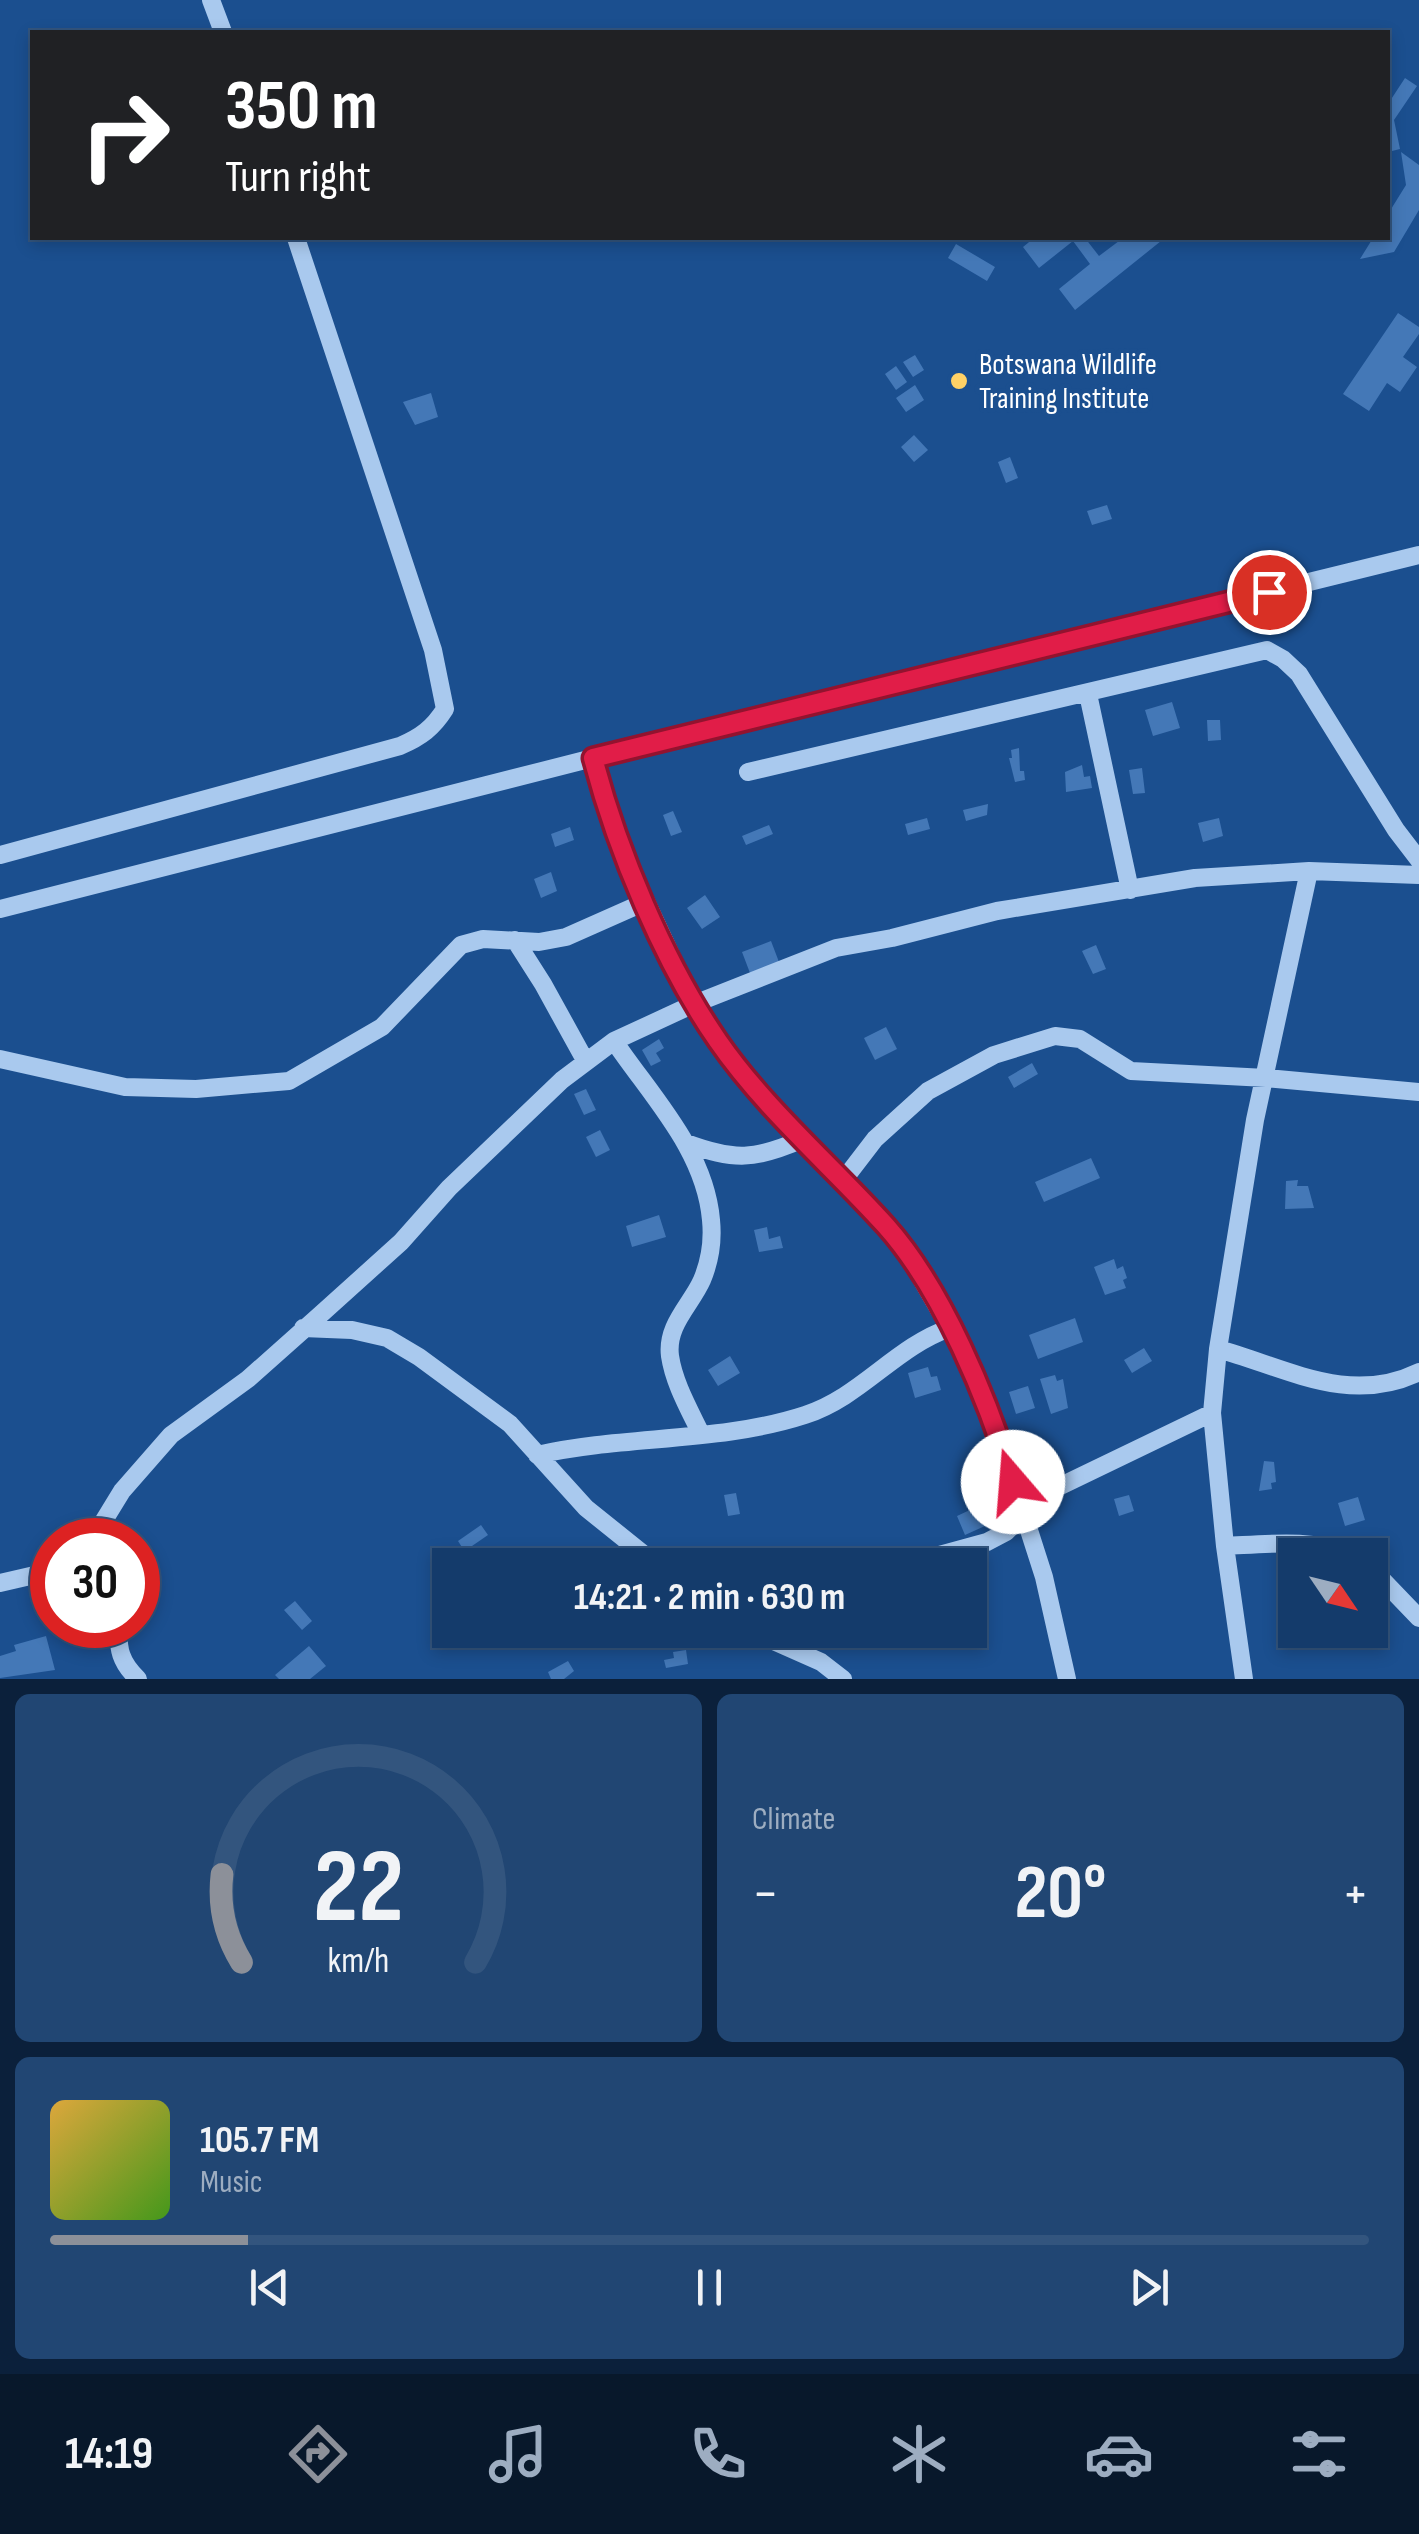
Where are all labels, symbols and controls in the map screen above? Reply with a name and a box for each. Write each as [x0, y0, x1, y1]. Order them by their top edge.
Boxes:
text: 350 m [225, 65, 378, 149]
icon: right [60, 70, 190, 200]
text: Turn right [225, 150, 371, 205]
place label: Botswana Wildlife Training Institute [979, 347, 1157, 417]
marker: Botswana Wildlife Training Institute [948, 370, 970, 392]
pin [1227, 550, 1312, 635]
icon: arrive [1242, 565, 1297, 620]
position arrow [961, 1430, 1065, 1534]
speed limit sign: 30 [30, 1518, 160, 1648]
north arrow [1278, 1538, 1388, 1648]
map controls [1278, 1538, 1388, 1648]
text: 14:21 · 2 min · 630 m [574, 1575, 845, 1620]
text: Climate [752, 1800, 835, 1839]
text: 22 [313, 1826, 404, 1951]
text: 20° [1014, 1849, 1107, 1940]
text: − [752, 1861, 779, 1928]
text: + [1342, 1861, 1369, 1928]
text: km/h [328, 1940, 389, 1983]
text: 105.7 FM [200, 2118, 319, 2163]
text: Music [200, 2163, 263, 2202]
icon: previous [242, 2260, 297, 2315]
icon: pause [682, 2260, 737, 2315]
icon: next [1122, 2260, 1177, 2315]
icon: directions [283, 2419, 353, 2489]
icon: music [483, 2419, 553, 2489]
icon: phone [683, 2419, 753, 2489]
icon: climate [884, 2419, 954, 2489]
icon: car [1084, 2419, 1154, 2489]
icon: filters [1284, 2419, 1354, 2489]
text: 14:19 [65, 2427, 153, 2482]

